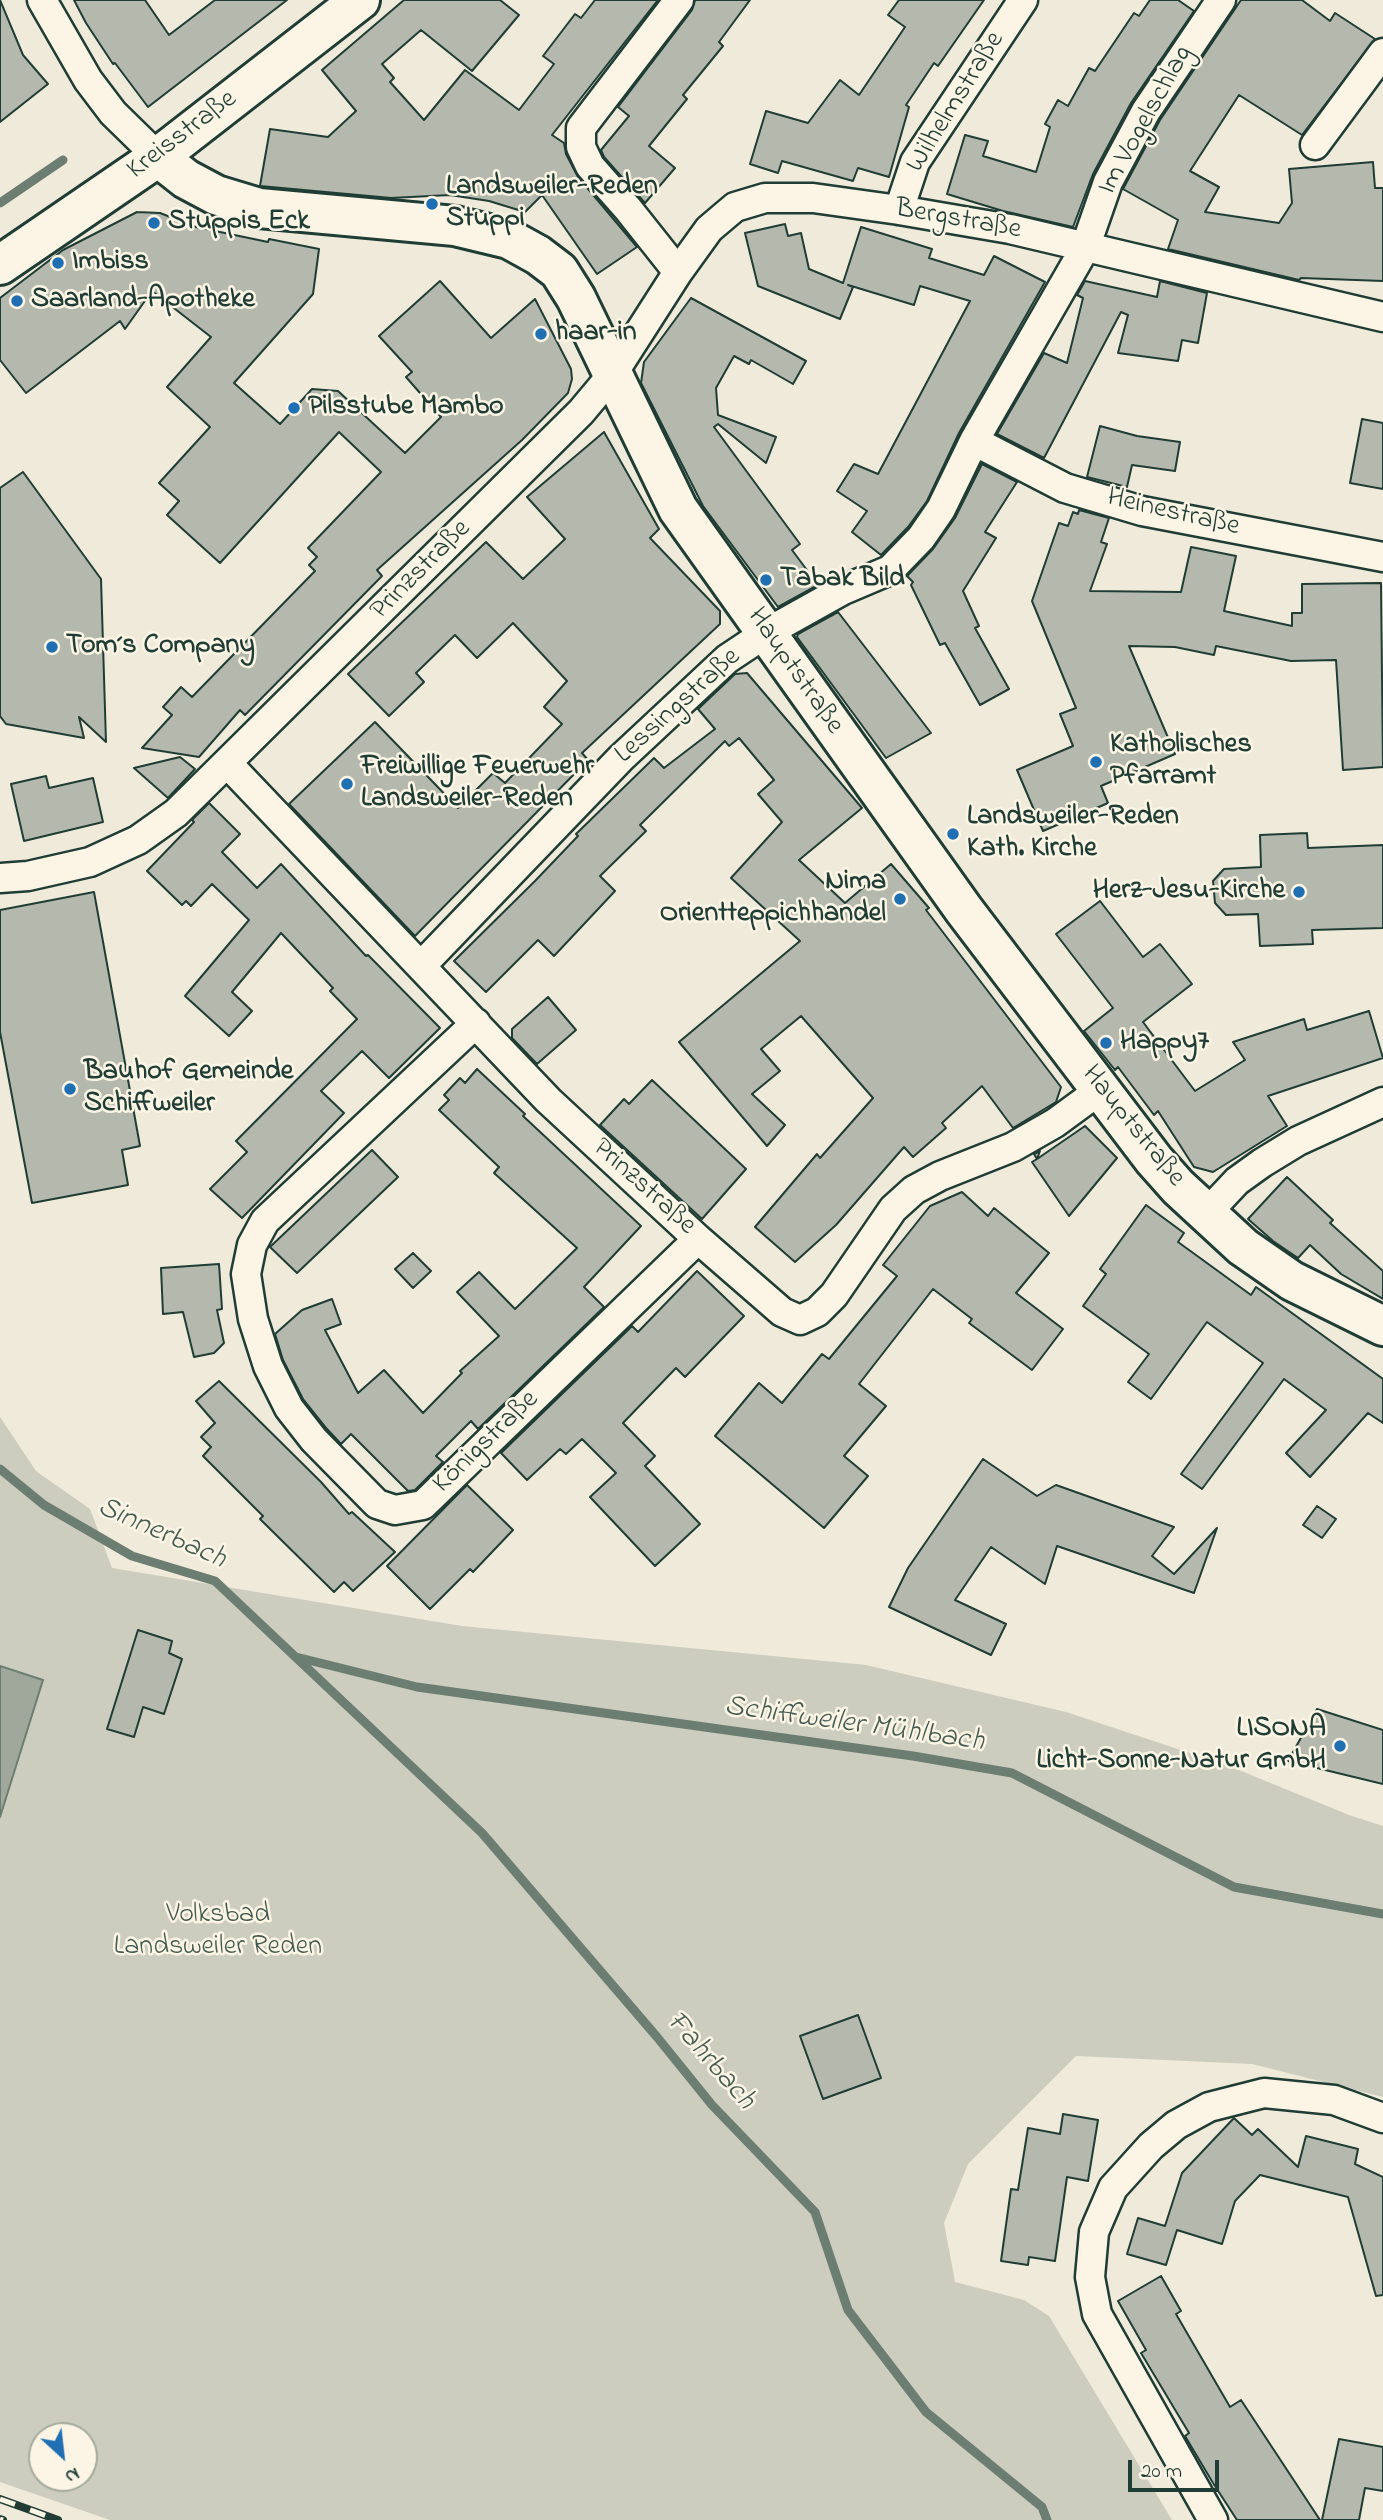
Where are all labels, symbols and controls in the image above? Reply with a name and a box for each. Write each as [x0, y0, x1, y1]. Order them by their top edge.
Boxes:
street label: Wilhelmstraße [900, 26, 1014, 180]
street label: Im Vogelschlag [1092, 41, 1202, 201]
street label: Kreisstraße [121, 84, 245, 188]
place label: Landsweiler-Reden Stuppi [446, 171, 658, 237]
street label: Bergstraße [892, 193, 1024, 249]
marker: Landsweiler-Reden Stuppi [424, 196, 440, 212]
place label: Stuppis Eck [168, 206, 310, 240]
marker: Stuppis Eck [146, 215, 162, 231]
place label: Imbiss [72, 246, 149, 280]
marker: Imbiss [50, 255, 66, 271]
place label: Saarland-Apotheke [31, 284, 255, 318]
marker: Saarland-Apotheke [9, 293, 25, 309]
place label: haar-in [555, 317, 637, 351]
marker: haar-in [533, 326, 549, 342]
place label: Pilsstube Mambo [308, 391, 504, 425]
marker: Pilsstube Mambo [286, 400, 302, 416]
street label: Heinestraße [1104, 482, 1242, 546]
street label: Prinzstraße [365, 514, 479, 628]
place label: Tabak Bild [780, 563, 905, 597]
marker: Tabak Bild [758, 572, 774, 588]
street label: Hauptstraße [738, 602, 850, 742]
place label: Tom´s Company [66, 630, 255, 664]
marker: Tom´s Company [44, 639, 60, 655]
street label: Lessingstraße [609, 642, 749, 772]
place label: Katholisches Pfarramt [1110, 729, 1252, 795]
place label: Freiwillige Feuerwehr Landsweiler-Reden [361, 751, 594, 817]
marker: Katholisches Pfarramt [1088, 754, 1104, 770]
marker: Freiwillige Feuerwehr Landsweiler-Reden [339, 776, 355, 792]
place label: Landsweiler-Reden Kath. Kirche [967, 801, 1179, 867]
marker: Landsweiler-Reden Kath. Kirche [945, 826, 961, 842]
place label: Nima Orientteppichhandel [660, 866, 886, 932]
place label: Herz-Jesu-Kirche [1093, 875, 1285, 909]
marker: Herz-Jesu-Kirche [1291, 884, 1307, 900]
marker: Nima Orientteppichhandel [892, 891, 908, 907]
place label: Happy7 [1120, 1026, 1209, 1060]
marker: Happy7 [1098, 1035, 1114, 1051]
place label: Bauhof Gemeinde Schiffweiler [84, 1056, 293, 1122]
street label: Hauptstraße [1073, 1059, 1191, 1195]
marker: Bauhof Gemeinde Schiffweiler [62, 1081, 78, 1097]
street label: Prinzstraße [584, 1133, 702, 1243]
street label: Königstraße [427, 1384, 547, 1502]
water label: Sinnerbach [91, 1491, 231, 1579]
water label: Schiffweiler Mühlbach [722, 1690, 986, 1762]
place label: LISONA Licht-Sonne-Natur GmbH [1036, 1713, 1326, 1779]
marker: LISONA Licht-Sonne-Natur GmbH [1332, 1738, 1348, 1754]
park label: Volksbad Landsweiler Reden [114, 1899, 322, 1965]
water label: Fahrbach [656, 2005, 762, 2119]
north arrow [28, 2422, 98, 2492]
scale bar [1131, 2446, 1222, 2490]
text: 20 m [1141, 2457, 1182, 2487]
text: N [60, 2459, 84, 2489]

